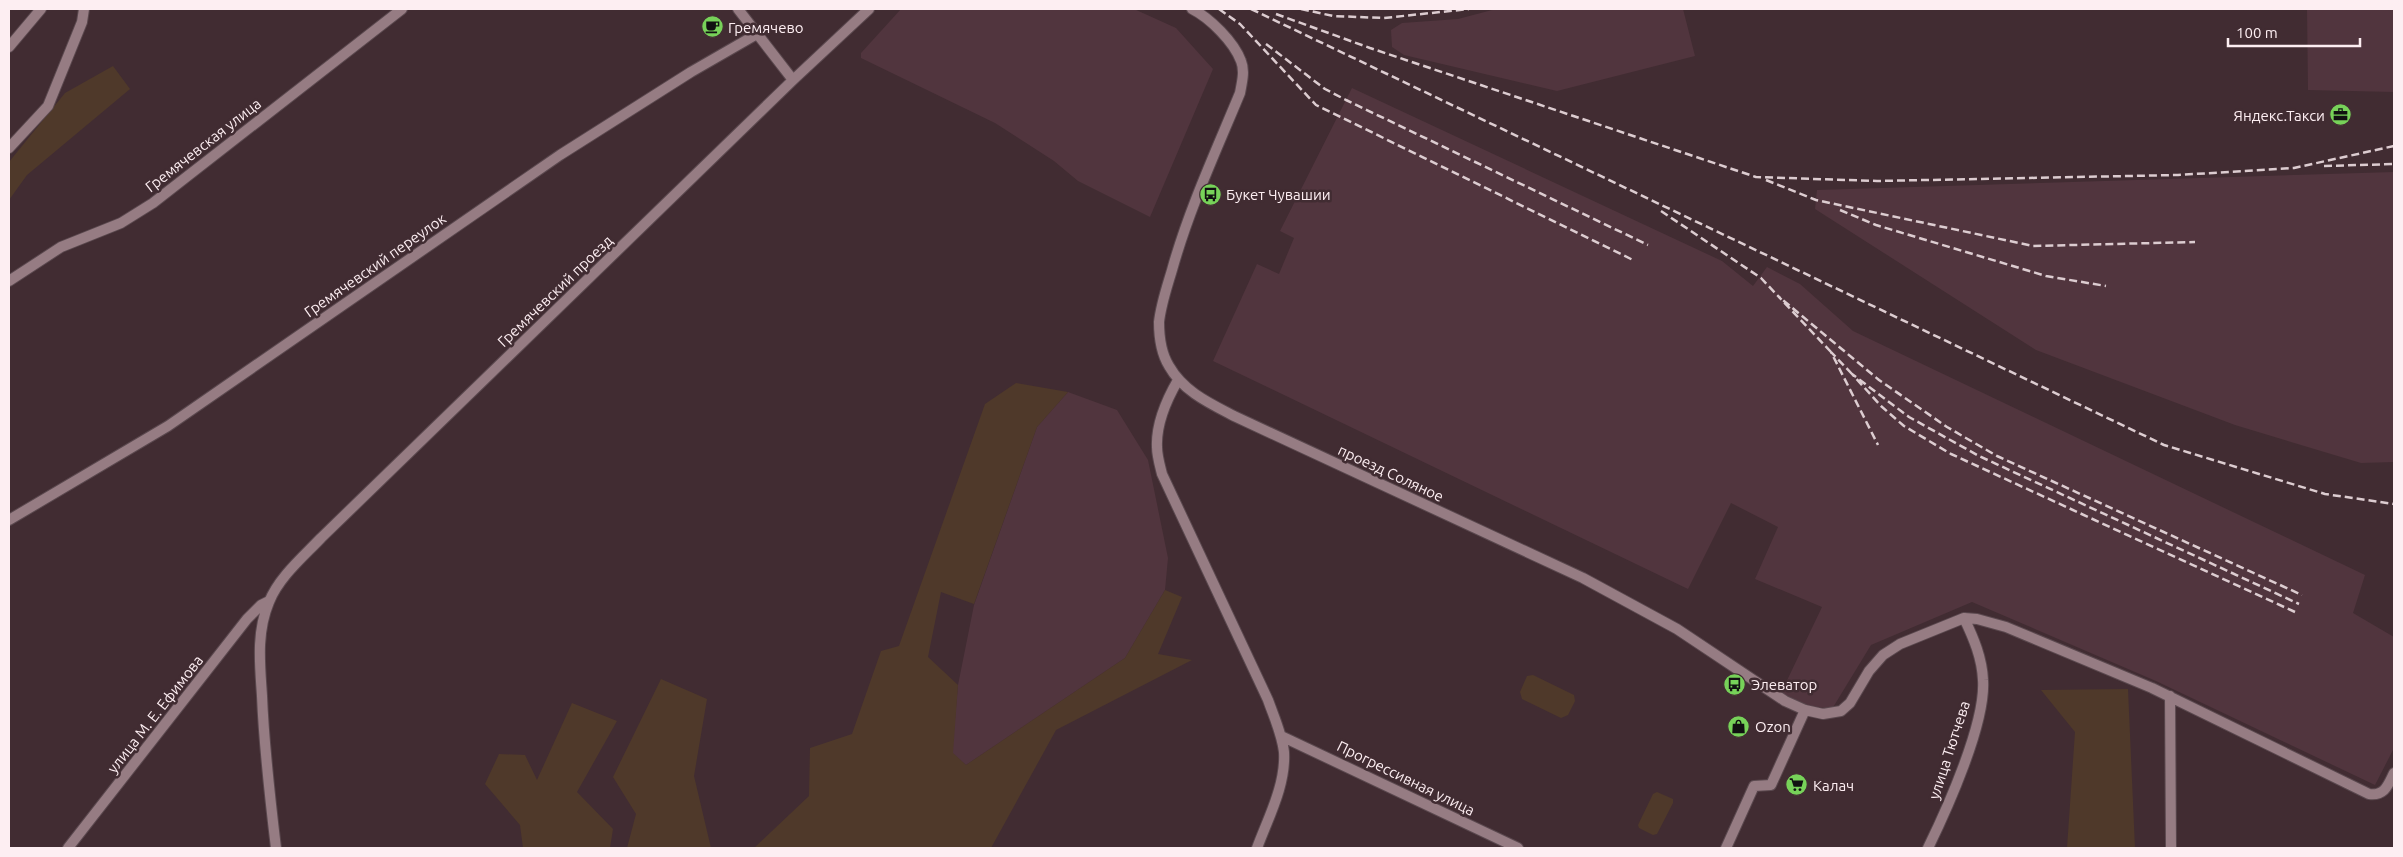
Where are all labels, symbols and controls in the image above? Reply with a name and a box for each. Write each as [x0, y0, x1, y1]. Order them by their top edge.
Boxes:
cafe icon: Гремячево [700, 15, 724, 39]
scale bar [2228, 15, 2360, 47]
place label: Гремячево [728, 19, 804, 36]
text: 100 m [2236, 24, 2278, 41]
street label: Гремячевская улица [142, 95, 264, 195]
office icon: Яндекс.Такси [2329, 103, 2353, 127]
place label: Яндекс.Такси [2234, 107, 2325, 124]
bus stop icon: Букет Чувашии [1198, 182, 1222, 206]
place label: Букет Чувашии [1226, 186, 1331, 203]
street label: Гремячевский переулок [301, 209, 449, 320]
street label: Гремячевский проезд [494, 232, 616, 350]
street label: проезд Соляное [1336, 441, 1446, 505]
street label: улица М. Е. Ефимова [104, 652, 206, 776]
bus stop icon: Элеватор [1723, 672, 1747, 696]
place label: Элеватор [1751, 676, 1817, 693]
street label: улица Тютчева [1925, 699, 1973, 801]
shop icon: Ozon [1727, 714, 1751, 738]
place label: Ozon [1755, 718, 1791, 735]
street label: Прогрессивная улица [1334, 737, 1478, 819]
supermarket icon: Калач [1785, 773, 1809, 797]
place label: Калач [1813, 777, 1854, 794]

